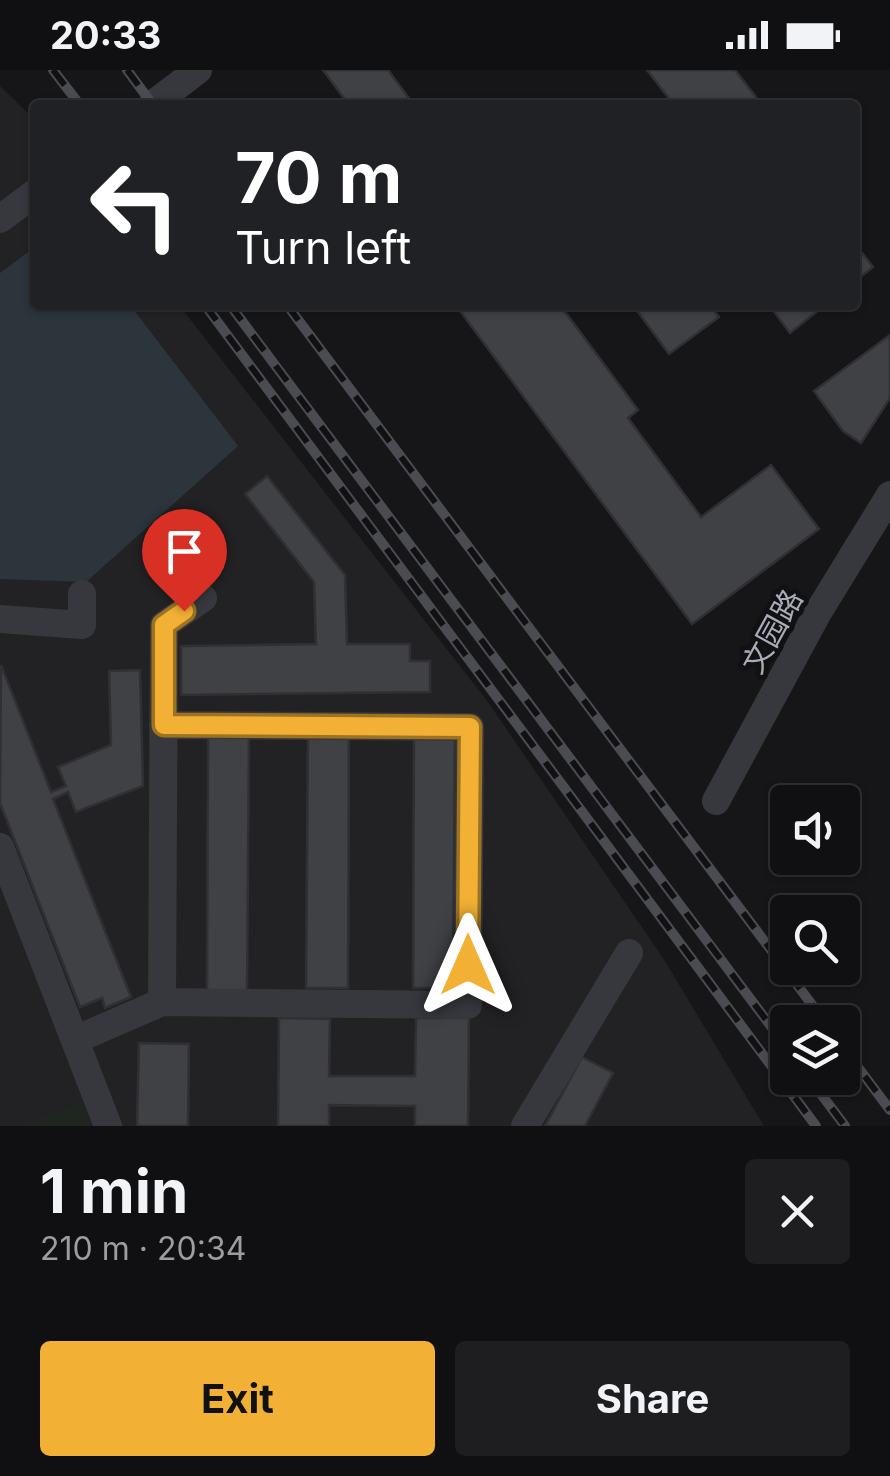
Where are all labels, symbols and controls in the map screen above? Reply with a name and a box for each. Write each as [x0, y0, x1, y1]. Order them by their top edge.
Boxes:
text: 20:33 [50, 12, 161, 58]
text: 70 m [235, 135, 402, 220]
icon: left [70, 140, 200, 270]
text: Turn left [235, 220, 411, 275]
pin [142, 509, 227, 612]
icon: arrive [157, 524, 212, 579]
street label: 文园路 [734, 583, 810, 679]
map controls [770, 785, 860, 1095]
button: sound [770, 785, 860, 875]
button: search [770, 895, 860, 985]
position arrow [416, 913, 520, 1017]
button: layers [770, 1005, 860, 1095]
text: 1 min [40, 1155, 188, 1227]
button: close [745, 1159, 850, 1264]
text: 210 m · 20:34 [40, 1229, 246, 1268]
button: Exit [40, 1341, 435, 1456]
button: Share [455, 1341, 850, 1456]

